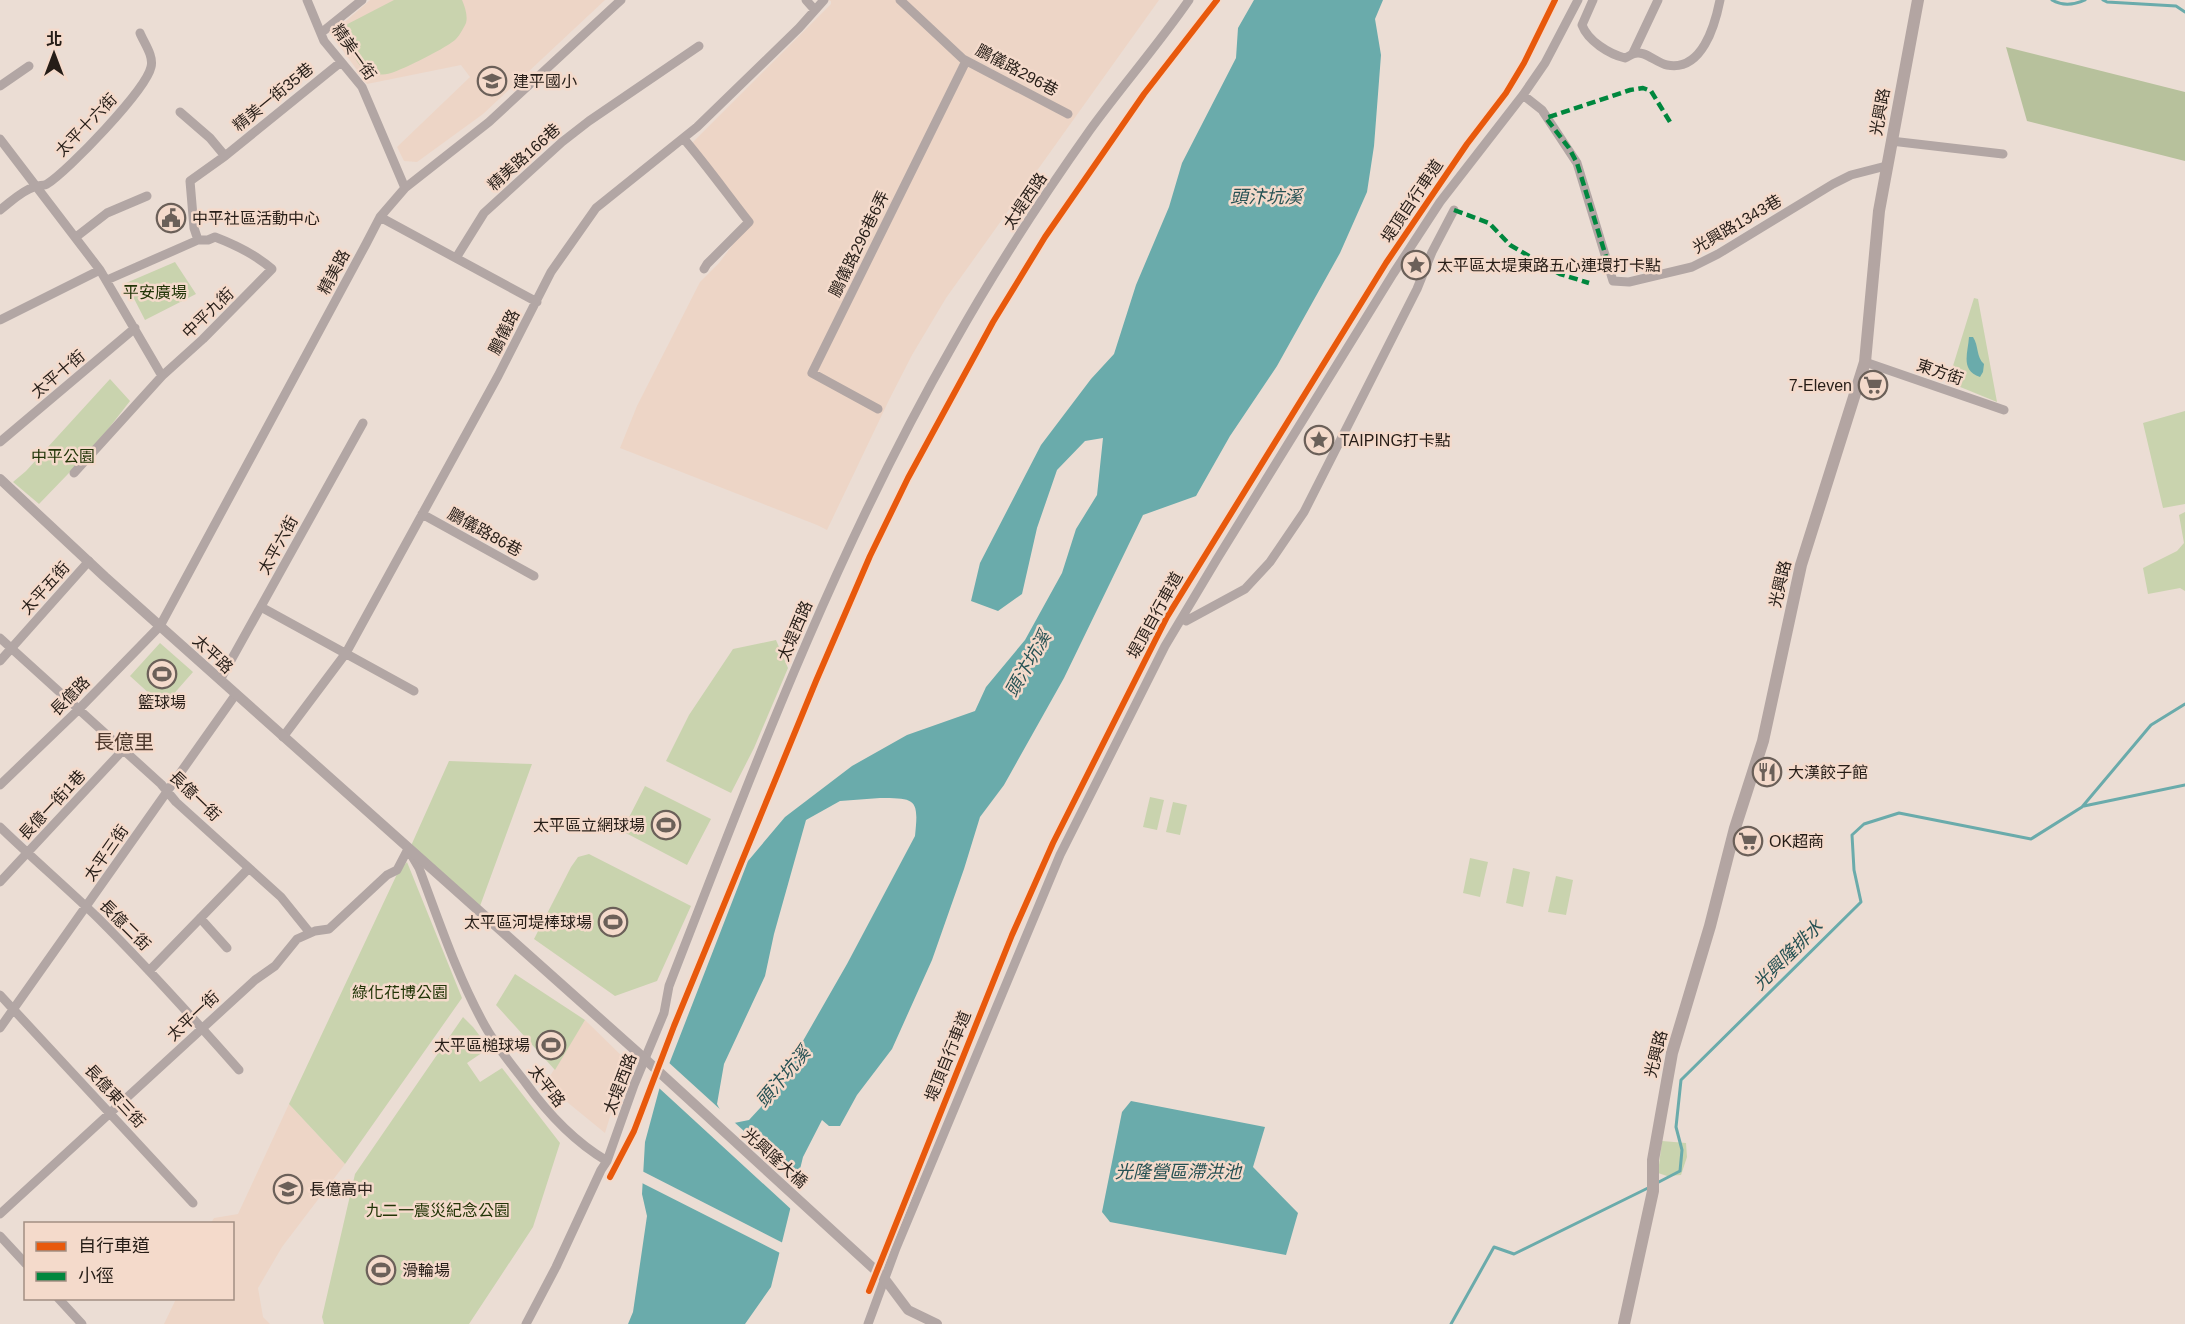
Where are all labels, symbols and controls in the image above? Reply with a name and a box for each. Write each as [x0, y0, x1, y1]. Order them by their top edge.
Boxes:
street label: 精美一街 [329, 21, 379, 83]
north arrow [24, 24, 84, 84]
text: 北 [46, 31, 62, 48]
street label: 鵬儀路296巷 [973, 41, 1061, 99]
street label: 精美一街35巷 [230, 60, 316, 134]
school or university icon: 建平國小 [476, 65, 508, 97]
place label: 建平國小 [513, 73, 577, 90]
street label: 光興路 [1867, 87, 1893, 137]
street label: 太平十六街 [52, 90, 120, 160]
street label: 精美路166巷 [485, 120, 563, 194]
street label: 堤頂自行車道 [1378, 156, 1446, 246]
street label: 太堤西路 [1000, 170, 1050, 232]
water label: 頭汴坑溪 [1230, 187, 1305, 207]
street label: 鵬儀路296巷6弄 [826, 188, 892, 300]
street label: 光興路1343巷 [1690, 192, 1784, 256]
public building icon: 中平社區活動中心 [155, 202, 187, 234]
place label: 中平社區活動中心 [192, 210, 320, 227]
street label: 精美路 [315, 247, 353, 297]
place icon: 太平區太堤東路五心連環打卡點 [1400, 249, 1432, 281]
place label: 太平區太堤東路五心連環打卡點 [1437, 257, 1661, 274]
park label: 平安廣場 [123, 284, 187, 301]
street label: 中平九街 [179, 285, 237, 341]
street label: 鵬儀路 [486, 307, 522, 357]
street label: 太平十街 [28, 347, 88, 401]
street label: 東方街 [1915, 356, 1965, 388]
supermarket icon: 7-Eleven [1857, 369, 1889, 401]
place label: 7-Eleven [1789, 377, 1852, 394]
place icon: TAIPING打卡點 [1303, 424, 1335, 456]
place label: TAIPING打卡點 [1340, 432, 1451, 449]
park label: 中平公園 [31, 448, 95, 465]
street label: 鵬儀路86巷 [445, 505, 525, 559]
street label: 太平六街 [255, 513, 301, 577]
street label: 太平五街 [17, 559, 73, 617]
street label: 光興路 [1766, 559, 1794, 609]
street label: 堤頂自行車道 [1124, 569, 1186, 661]
street label: 太堤西路 [775, 598, 815, 664]
water label: 頭汴坑溪 [1001, 625, 1056, 700]
street label: 太平路 [190, 631, 236, 677]
sports icon: 籃球場 [146, 658, 178, 690]
street label: 長億路 [47, 673, 93, 719]
place label: 籃球場 [138, 693, 186, 711]
district label: 長億里 [94, 731, 154, 753]
restaurant icon: 大漢餃子館 [1751, 756, 1783, 788]
place label: 大漢餃子館 [1788, 764, 1868, 781]
street label: 長億一街1巷 [15, 767, 89, 843]
street label: 長億一街 [166, 768, 224, 824]
sports icon: 太平區立網球場 [650, 809, 682, 841]
place label: 太平區立網球場 [533, 817, 645, 834]
street label: 太平三街 [81, 822, 131, 884]
supermarket icon: OK超商 [1732, 825, 1764, 857]
place label: OK超商 [1769, 833, 1824, 850]
street label: 長億二街 [96, 896, 154, 954]
sports icon: 太平區河堤棒球場 [597, 906, 629, 938]
place label: 太平區河堤棒球場 [464, 914, 592, 931]
water label: 光興隆排水 [1749, 915, 1828, 994]
park label: 綠化花博公園 [352, 984, 448, 1001]
street label: 太平一街 [164, 988, 222, 1044]
street label: 堤頂自行車道 [922, 1008, 974, 1104]
sports icon: 太平區槌球場 [535, 1029, 567, 1061]
street label: 光興路 [1642, 1029, 1670, 1079]
place label: 太平區槌球場 [434, 1037, 530, 1054]
water label: 頭汴坑溪 [752, 1041, 816, 1111]
street label: 太堤西路 [601, 1051, 639, 1117]
street label: 長億東三街 [81, 1061, 149, 1131]
street label: 太平路 [526, 1062, 568, 1110]
street label: 光興隆大橋 [740, 1125, 810, 1191]
water label: 光隆營區滯洪池 [1115, 1162, 1243, 1182]
school or university icon: 長億高中 [272, 1173, 304, 1205]
place label: 長億高中 [309, 1181, 373, 1198]
park label: 九二一震災紀念公園 [366, 1202, 510, 1219]
legend [24, 1222, 234, 1300]
text: 自行車道 [78, 1236, 150, 1256]
sports icon: 滑輪場 [365, 1254, 397, 1286]
place label: 滑輪場 [402, 1262, 450, 1279]
text: 小徑 [78, 1266, 114, 1286]

